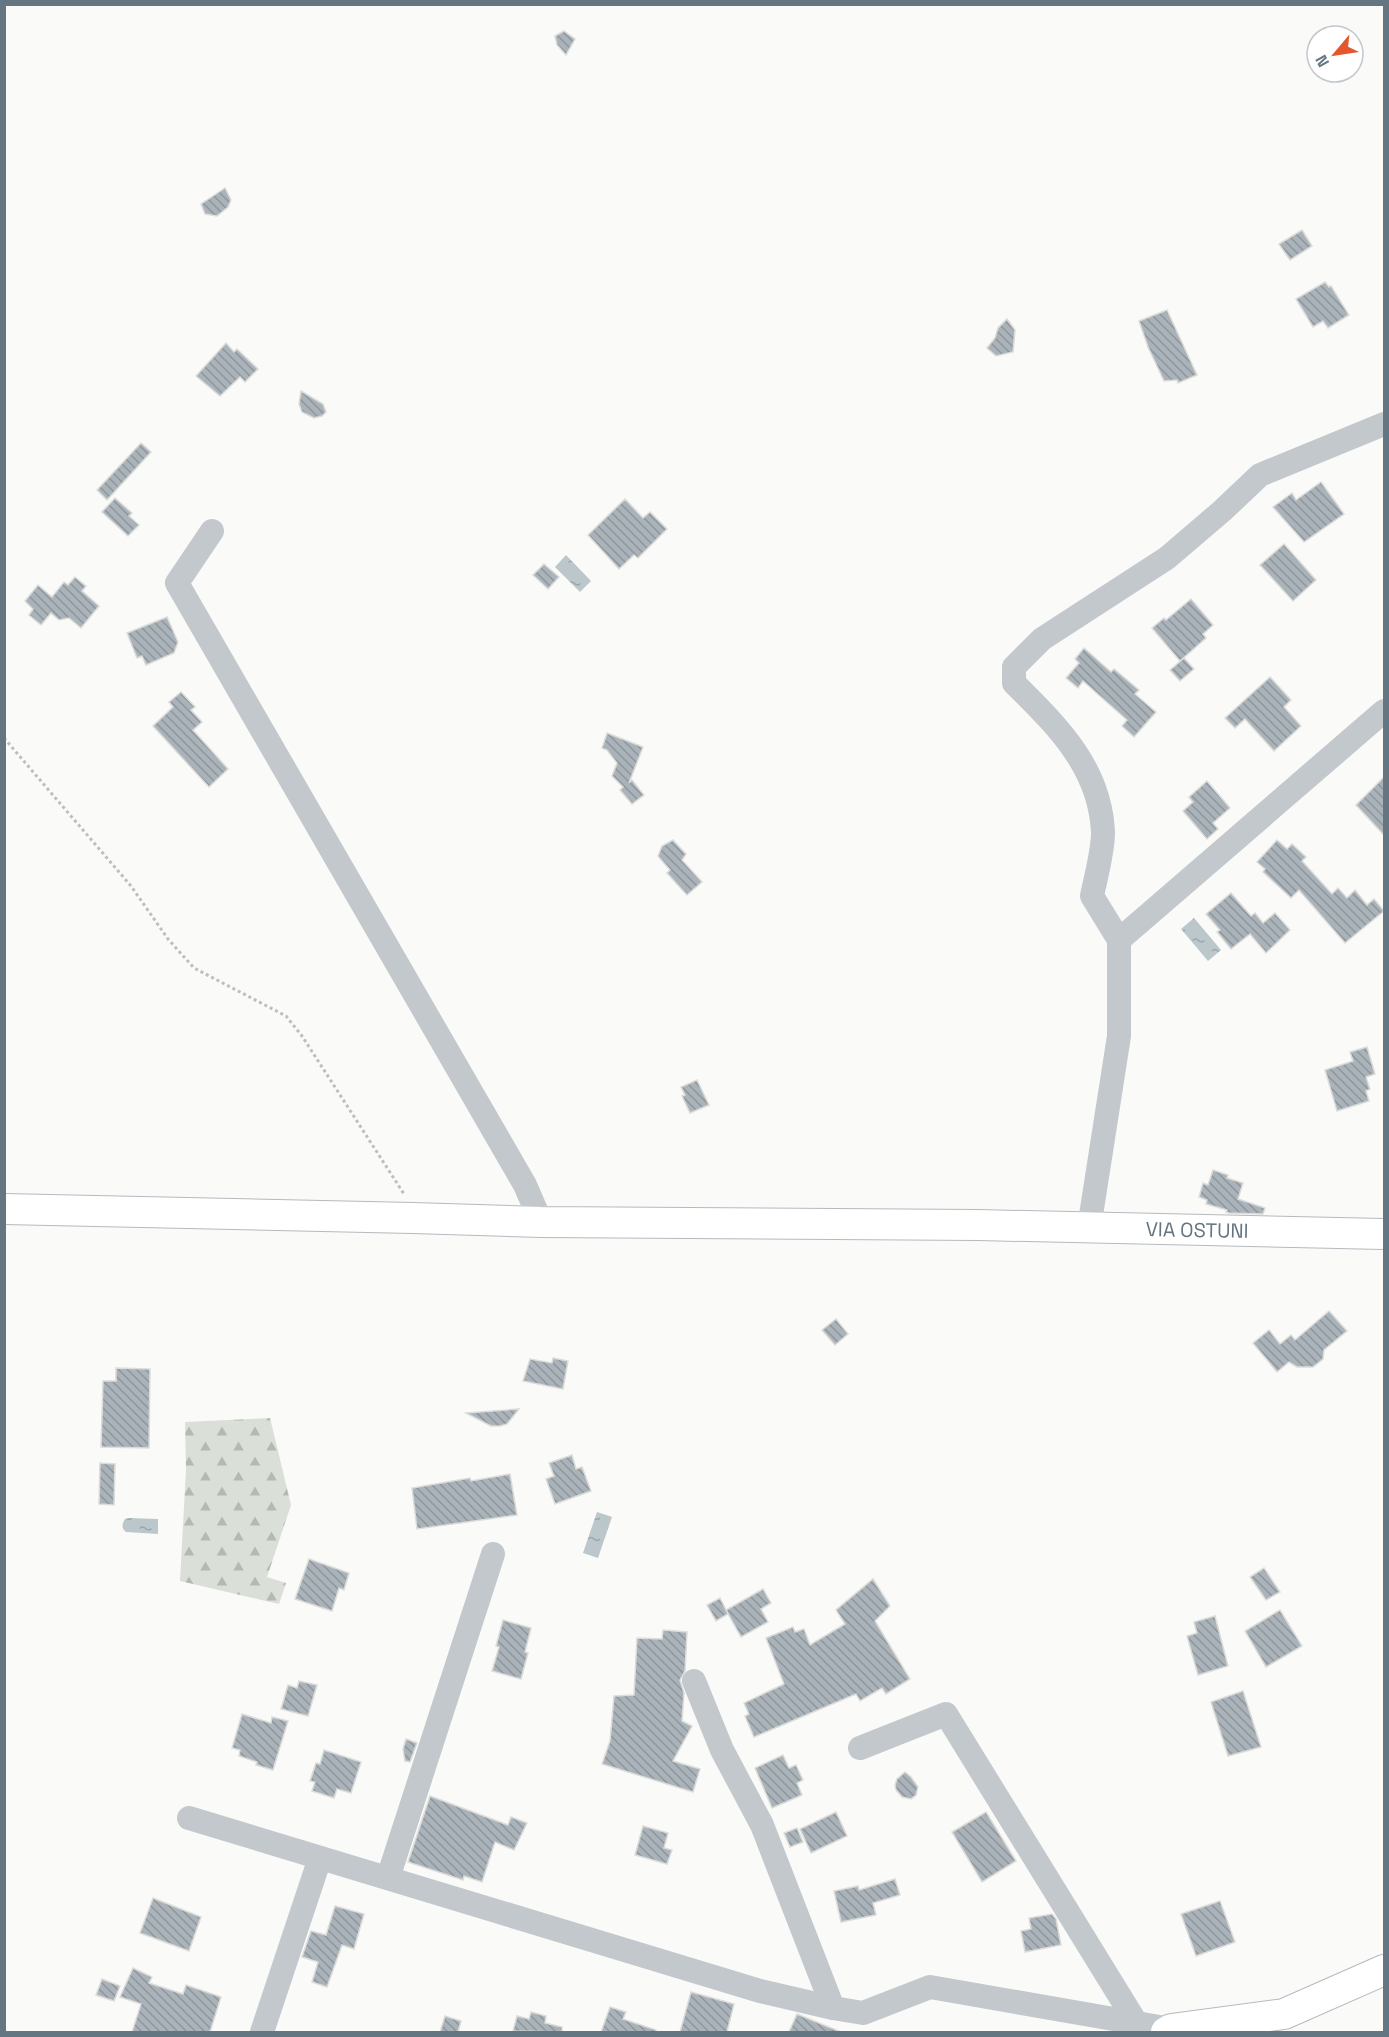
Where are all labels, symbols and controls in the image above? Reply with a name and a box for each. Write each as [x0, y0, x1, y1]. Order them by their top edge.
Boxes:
north arrow [1305, 24, 1365, 84]
text: N [1311, 51, 1334, 71]
street label: VIA OSTUNI [1145, 1216, 1249, 1244]

